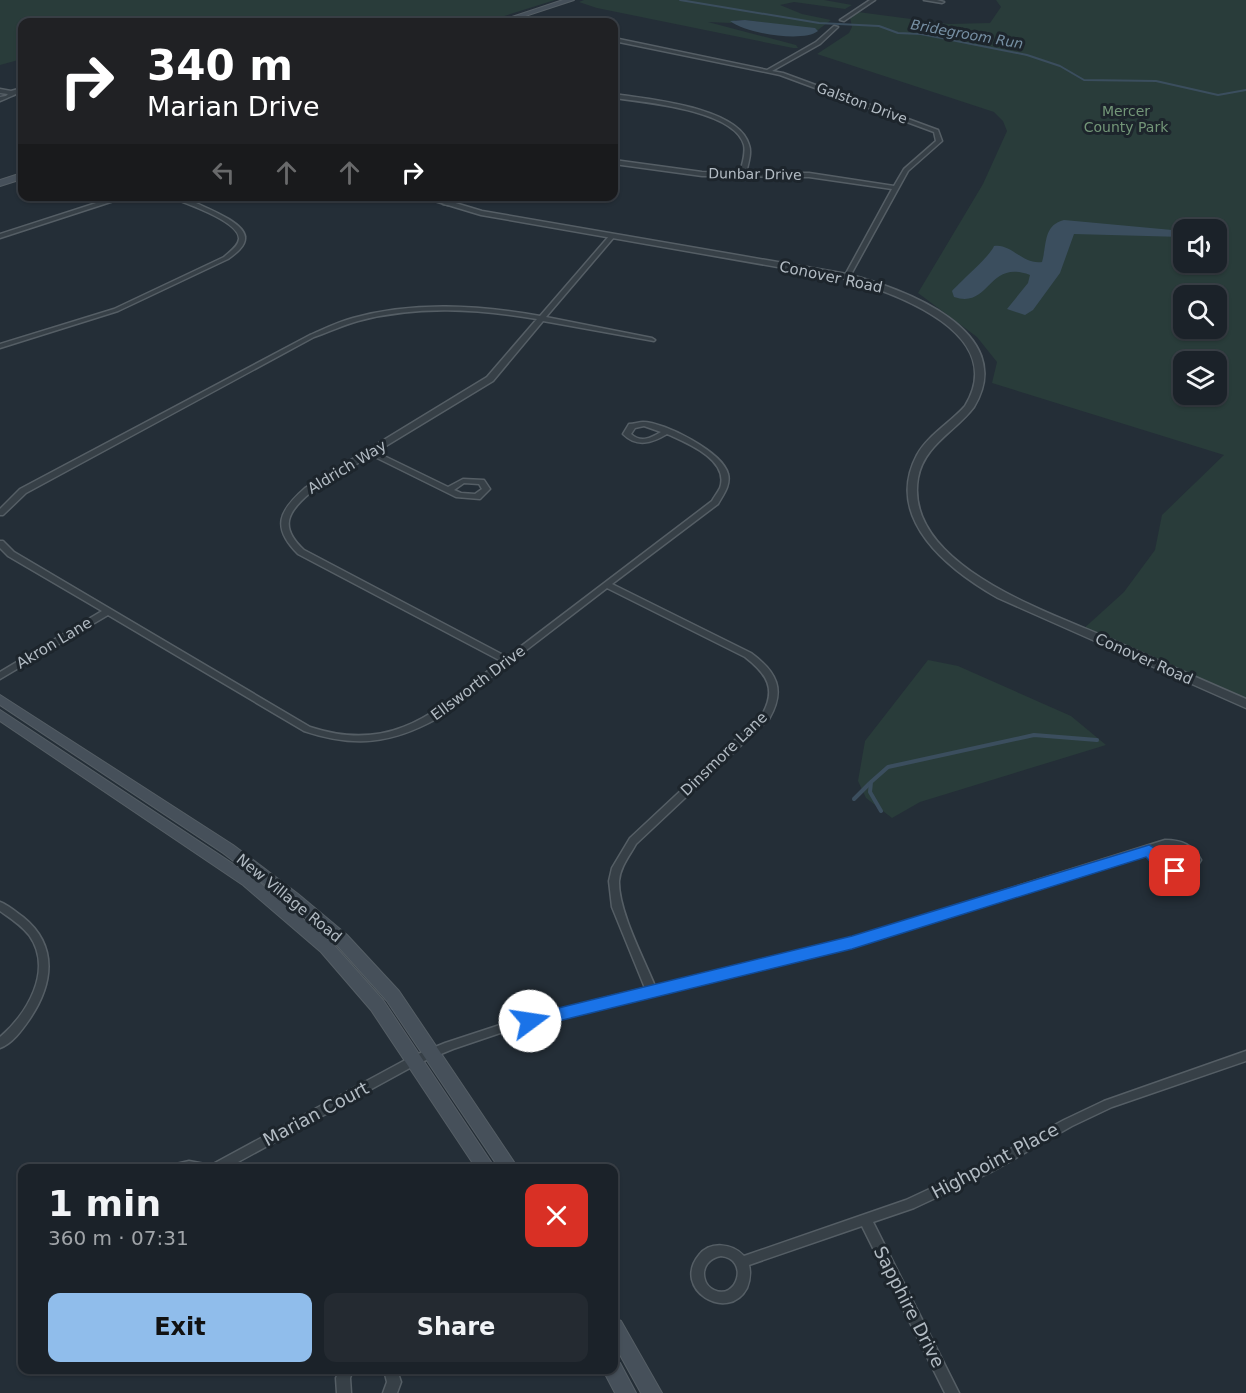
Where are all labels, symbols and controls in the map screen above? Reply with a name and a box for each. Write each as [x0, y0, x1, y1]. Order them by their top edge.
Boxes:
water label: Bridegroom Run [909, 16, 1025, 52]
text: 340 m [147, 41, 293, 90]
icon: right [48, 42, 126, 120]
street label: Galston Drive [814, 79, 910, 127]
text: Marian Drive [147, 91, 320, 122]
park label: Mercer County Park [1084, 103, 1169, 135]
icon: left [207, 156, 240, 189]
icon: ahead [270, 156, 303, 189]
icon: ahead [333, 156, 366, 189]
icon: right [396, 156, 429, 189]
street label: Dunbar Drive [708, 165, 802, 183]
map controls [1173, 219, 1227, 405]
button: sound [1173, 219, 1227, 273]
street label: Conover Road [778, 257, 884, 297]
button: search [1173, 285, 1227, 339]
button: layers [1173, 351, 1227, 405]
street label: Aldrich Way [304, 436, 390, 498]
street label: Akron Lane [13, 614, 95, 672]
street label: Conover Road [1092, 629, 1196, 689]
street label: Ellsworth Drive [427, 642, 529, 724]
street label: Dinsmore Lane [677, 708, 771, 800]
pin [1149, 845, 1200, 896]
street label: New Village Road [233, 850, 345, 946]
icon: arrive [1158, 854, 1191, 887]
position arrow [498, 989, 562, 1053]
street label: Marian Court [259, 1077, 372, 1150]
street label: Highpoint Place [928, 1118, 1062, 1203]
text: 1 min [48, 1183, 161, 1224]
button: close [525, 1184, 588, 1247]
text: 360 m · 07:31 [48, 1226, 189, 1250]
street label: Sapphire Drive [870, 1243, 949, 1371]
button: Exit [48, 1293, 312, 1362]
button: Share [324, 1293, 588, 1362]

